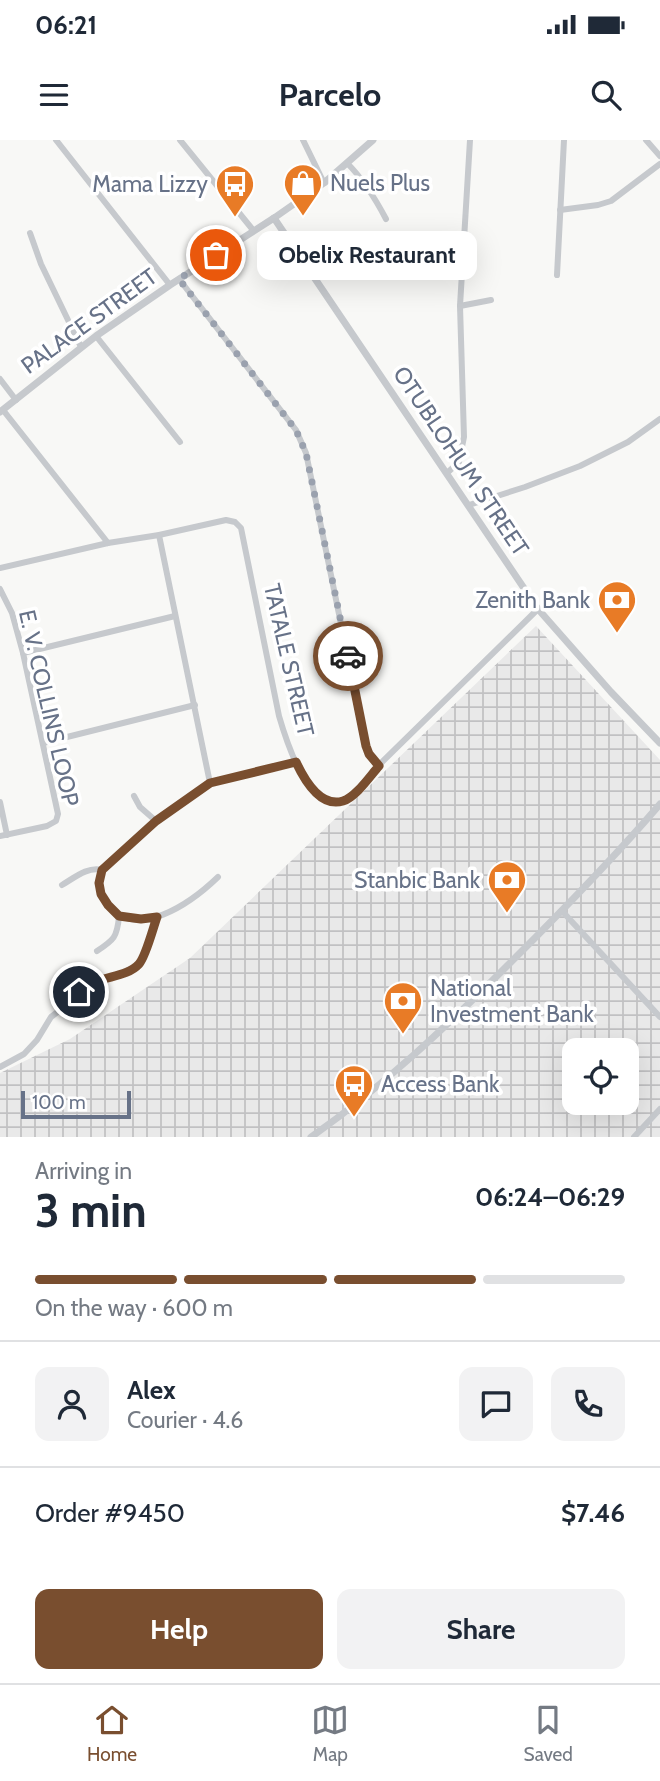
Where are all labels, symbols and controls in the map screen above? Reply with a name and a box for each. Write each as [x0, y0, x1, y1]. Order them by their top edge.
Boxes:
text: 06:21 [35, 9, 97, 41]
text: Parcelo [279, 75, 381, 114]
icon: menu [35, 76, 73, 114]
icon: search [587, 76, 625, 114]
shop icon: Nuels Plus [282, 162, 324, 217]
bus stop icon: Mama Lizzy [214, 163, 256, 218]
place label: Nuels Plus [330, 169, 430, 197]
place label: Mama Lizzy [92, 170, 208, 198]
pin [186, 225, 246, 285]
callout: Obelix Restaurant [258, 230, 478, 280]
icon: bag [197, 236, 235, 274]
text: Obelix Restaurant [278, 241, 456, 269]
street label: PALACE STREET [16, 262, 162, 380]
street label: OTUBLOHUM STREET [387, 361, 535, 561]
bank icon: Zenith Bank [596, 579, 638, 634]
street label: TATALE STREET [258, 581, 320, 739]
place label: Zenith Bank [475, 586, 591, 614]
street label: E. V. COLLINS LOOP [13, 607, 85, 809]
courier [313, 621, 383, 691]
icon: car [329, 637, 367, 675]
bank icon: Stanbic Bank [486, 859, 528, 914]
place label: Stanbic Bank [354, 866, 481, 894]
pin [49, 962, 109, 1022]
icon: home [60, 973, 98, 1011]
place label: National Investment Bank [430, 974, 595, 1028]
bank icon: National Investment Bank [382, 980, 424, 1035]
map controls [562, 1038, 639, 1115]
button: locate [562, 1038, 639, 1115]
bus stop icon: Access Bank [333, 1063, 375, 1118]
place label: Access Bank [381, 1070, 500, 1098]
scale bar [21, 1088, 131, 1120]
text: 100 m [32, 1091, 86, 1114]
text: Arriving in [35, 1157, 132, 1185]
text: 06:24–06:29 [475, 1181, 625, 1213]
text: 3 min [35, 1183, 147, 1239]
text: On the way · 600 m [35, 1294, 233, 1322]
button: person [35, 1367, 109, 1441]
button: chat [459, 1367, 533, 1441]
button: phone [551, 1367, 625, 1441]
text: Alex [127, 1374, 176, 1406]
text: Courier · 4.6 [127, 1406, 243, 1434]
text: Order #9450 [35, 1497, 185, 1529]
text: $7.46 [561, 1497, 625, 1529]
button: Help [35, 1589, 323, 1669]
button: Share [337, 1589, 625, 1669]
tab: Home [87, 1701, 137, 1766]
tab: Map [311, 1701, 349, 1766]
tab: Saved [524, 1701, 573, 1766]

